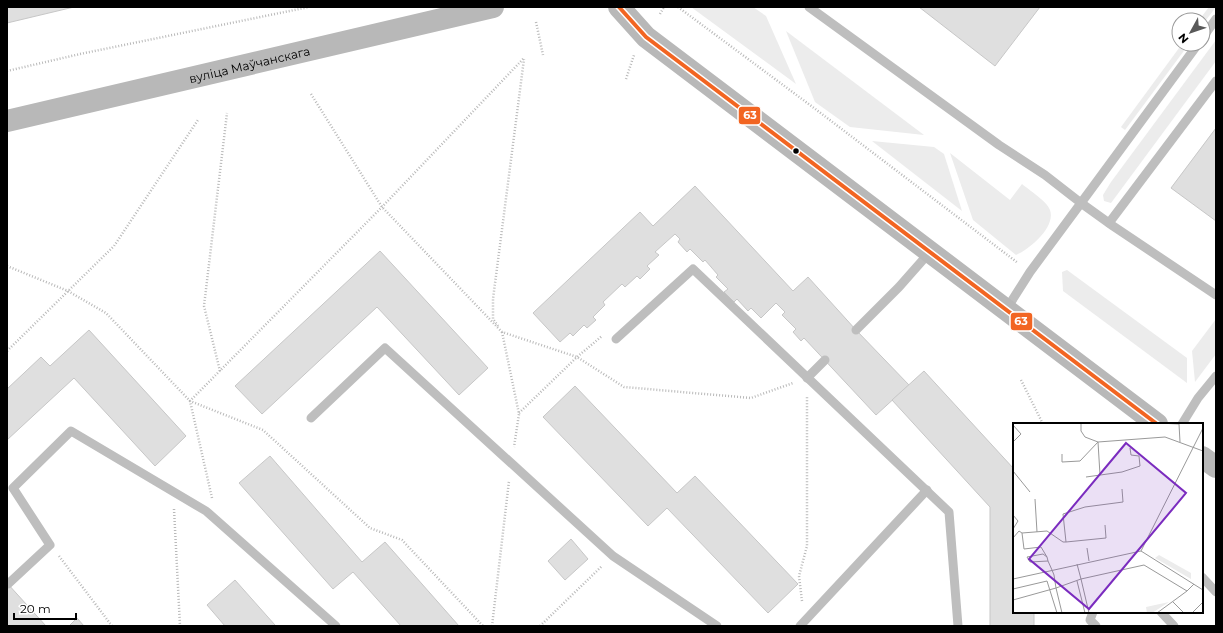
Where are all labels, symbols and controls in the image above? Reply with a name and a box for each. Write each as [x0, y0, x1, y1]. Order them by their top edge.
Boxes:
north arrow [1171, 12, 1211, 52]
text: N [1175, 31, 1192, 46]
street label: вуліца Маўчанскага [187, 43, 311, 86]
line badge: 63 [738, 106, 761, 125]
text: 63 [743, 108, 757, 122]
unlabelled marker [791, 146, 801, 156]
line badge: 63 [1010, 312, 1033, 331]
text: 63 [1014, 314, 1028, 328]
inset map [1013, 423, 1203, 613]
scale bar [14, 595, 76, 621]
text: 20 m [20, 601, 51, 616]

